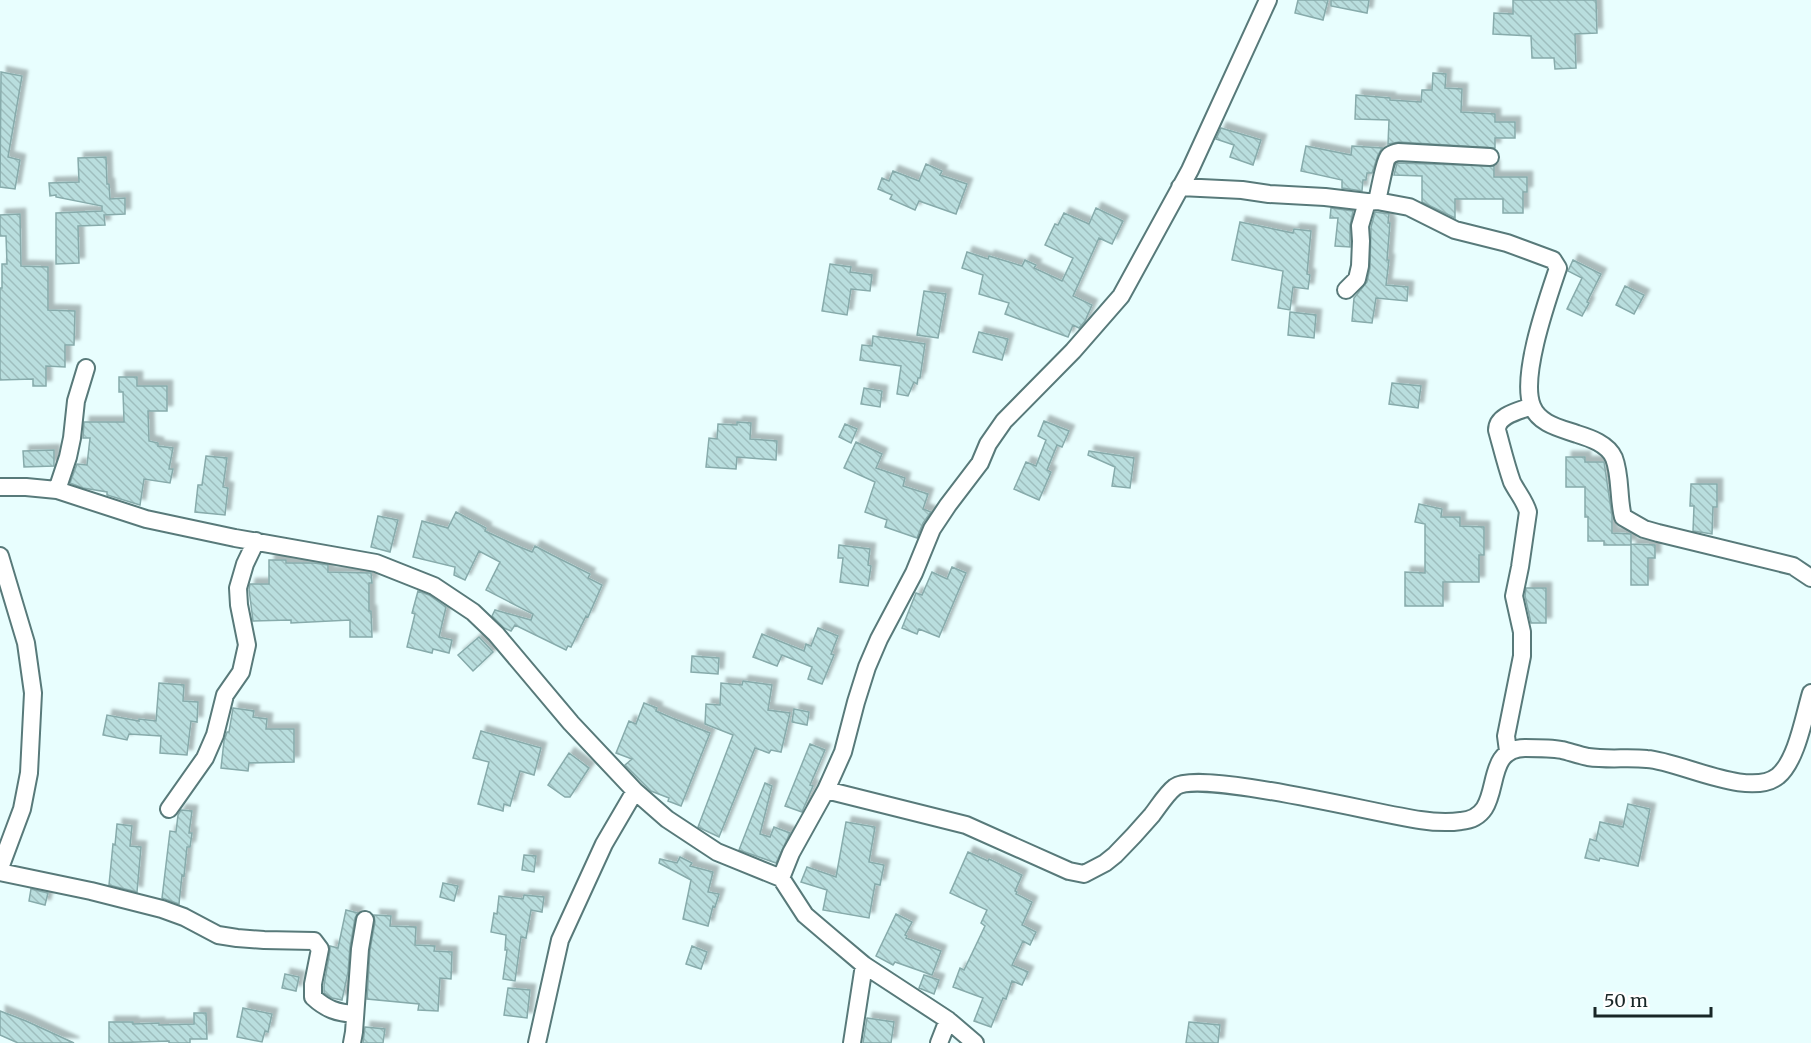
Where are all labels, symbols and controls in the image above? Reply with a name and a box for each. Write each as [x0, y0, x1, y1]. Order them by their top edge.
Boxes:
scale bar [1595, 980, 1710, 1018]
text: 50 m [1604, 989, 1648, 1012]

